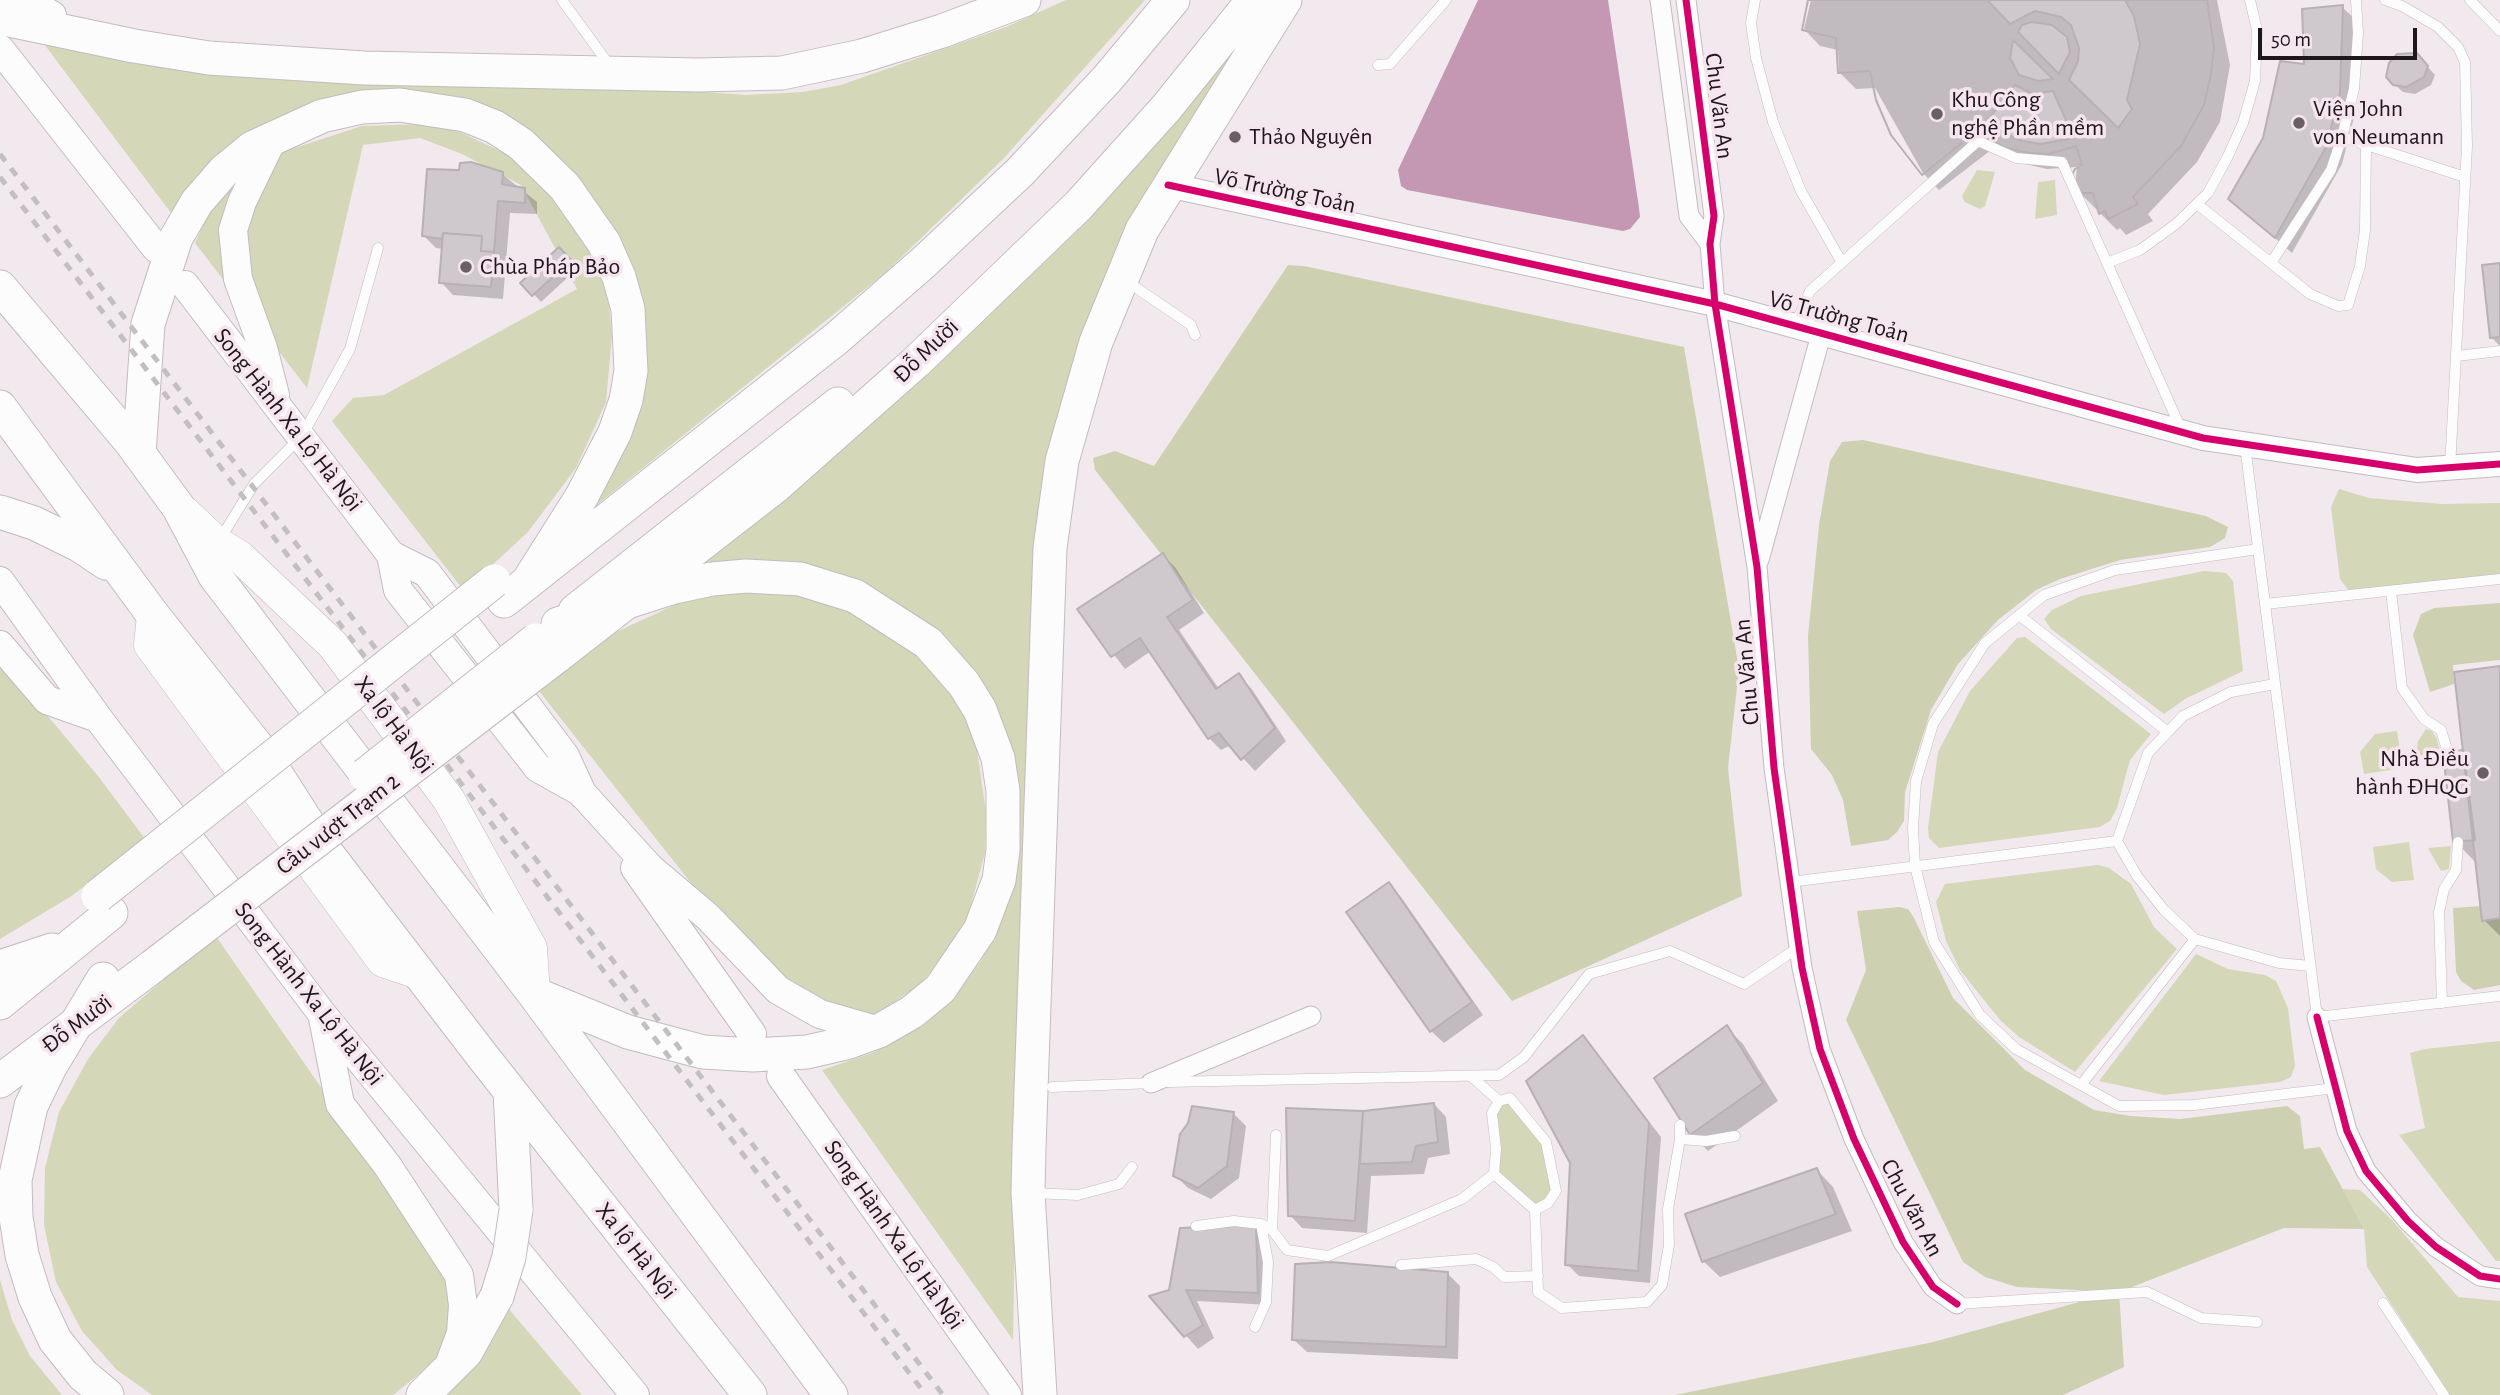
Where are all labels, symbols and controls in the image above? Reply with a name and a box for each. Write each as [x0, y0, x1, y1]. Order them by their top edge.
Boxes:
scale bar [2262, 14, 2421, 58]
text: 50 m [2271, 29, 2311, 50]
street label: Chu Văn An [1698, 51, 1740, 161]
place label: Khu Công nghệ Phần mềm [1951, 86, 2104, 142]
place label: Viện John von Neumann [2313, 95, 2444, 151]
marker: Khu Công nghệ Phần mềm [1929, 106, 1945, 122]
marker: Viện John von Neumann [2291, 115, 2307, 131]
place label: Thảo Nguyên [1249, 123, 1373, 151]
marker: Thảo Nguyên [1227, 129, 1243, 145]
street label: Võ Trường Toản [1212, 162, 1358, 220]
place label: Chùa Pháp Bảo [480, 253, 620, 281]
marker: Chùa Pháp Bảo [458, 259, 474, 275]
street label: Võ Trường Toản [1766, 284, 1912, 350]
street label: Đỗ Mười [887, 313, 965, 389]
street label: Song Hành Xa Lộ Hà Nội [207, 322, 369, 518]
street label: Chu Văn An [1728, 618, 1766, 726]
street label: Xa lộ Hà Nội [348, 670, 440, 780]
place label: Nhà Điều hành ĐHQG [2355, 745, 2469, 801]
marker: Nhà Điều hành ĐHQG [2475, 765, 2491, 781]
street label: Cầu vượt Trạm 2 [270, 767, 406, 881]
street label: Song Hành Xa Lộ Hà Nội [228, 896, 390, 1092]
street label: Đỗ Mười [36, 988, 118, 1060]
street label: Song Hành Xa Lộ Hà Nội [818, 1135, 970, 1335]
street label: Chu Văn An [1874, 1154, 1950, 1262]
street label: Xa lộ Hà Nội [589, 1197, 683, 1305]

